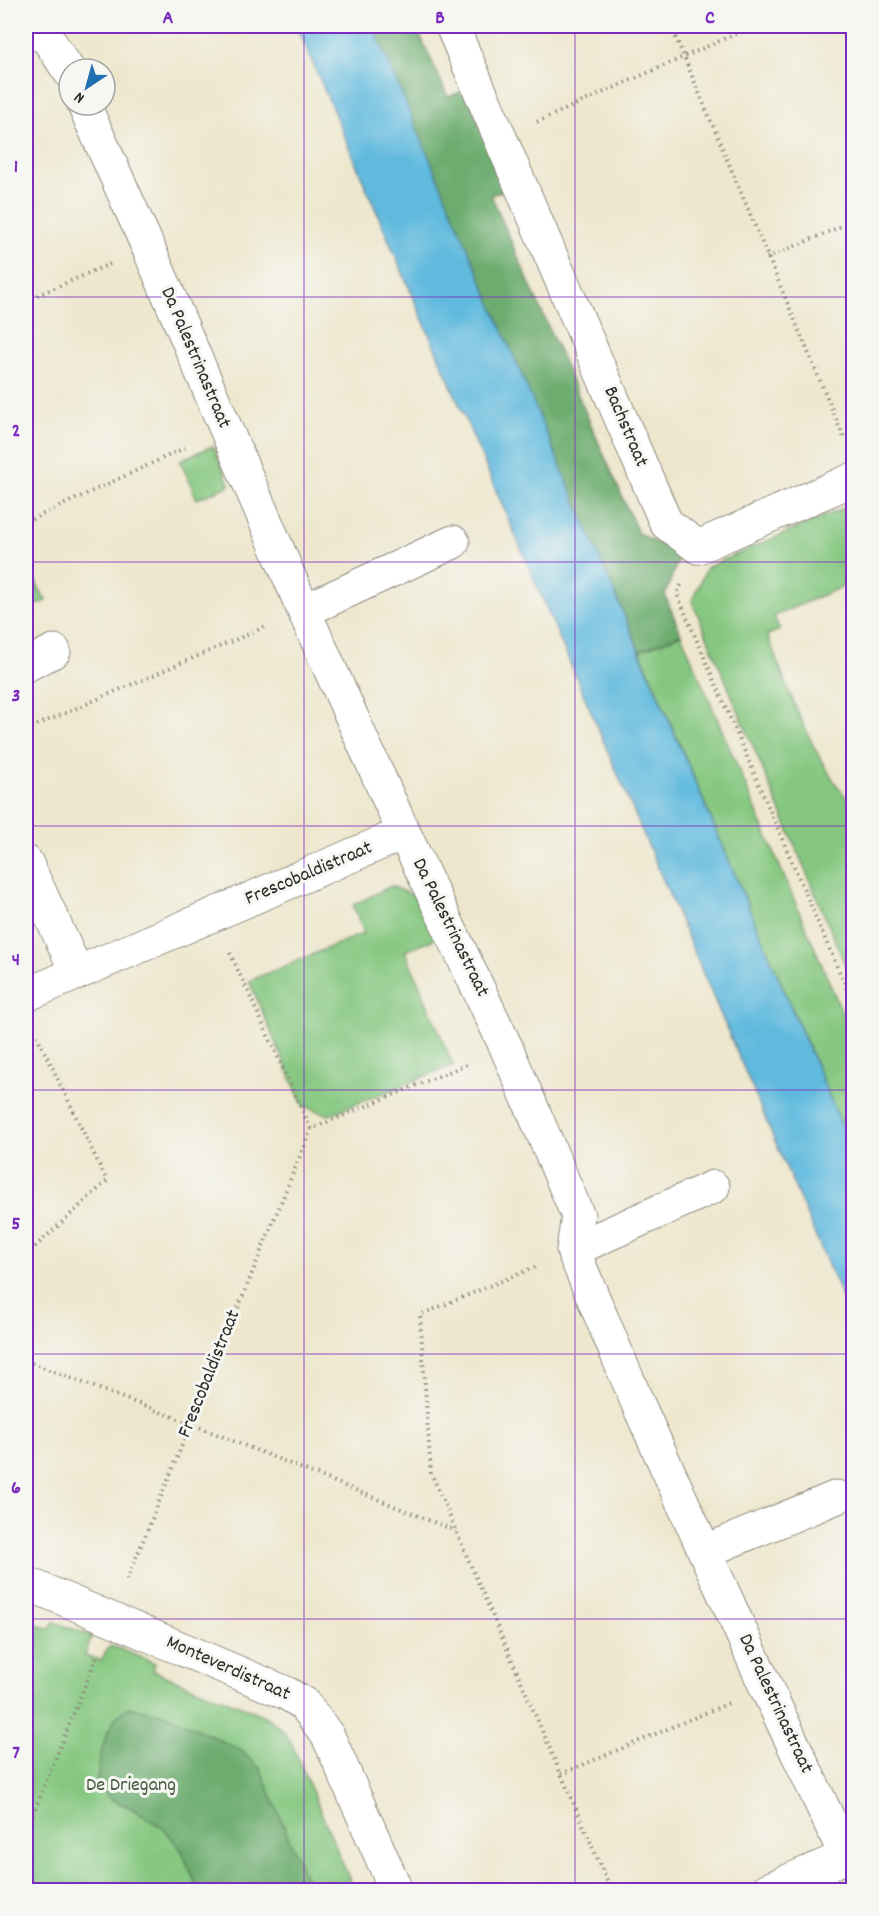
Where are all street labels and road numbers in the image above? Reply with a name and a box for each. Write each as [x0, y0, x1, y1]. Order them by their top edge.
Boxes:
street label: Da Palestrinastraat [153, 283, 237, 433]
street label: Bachstraat [595, 382, 655, 472]
street label: Frescobaldistraat [241, 835, 377, 913]
street label: Da Palestrinastraat [404, 854, 496, 1002]
street label: Frescobaldistraat [172, 1306, 248, 1442]
street label: Monteverdistraat [162, 1629, 294, 1709]
street label: Da Palestrinastraat [730, 1630, 820, 1778]

